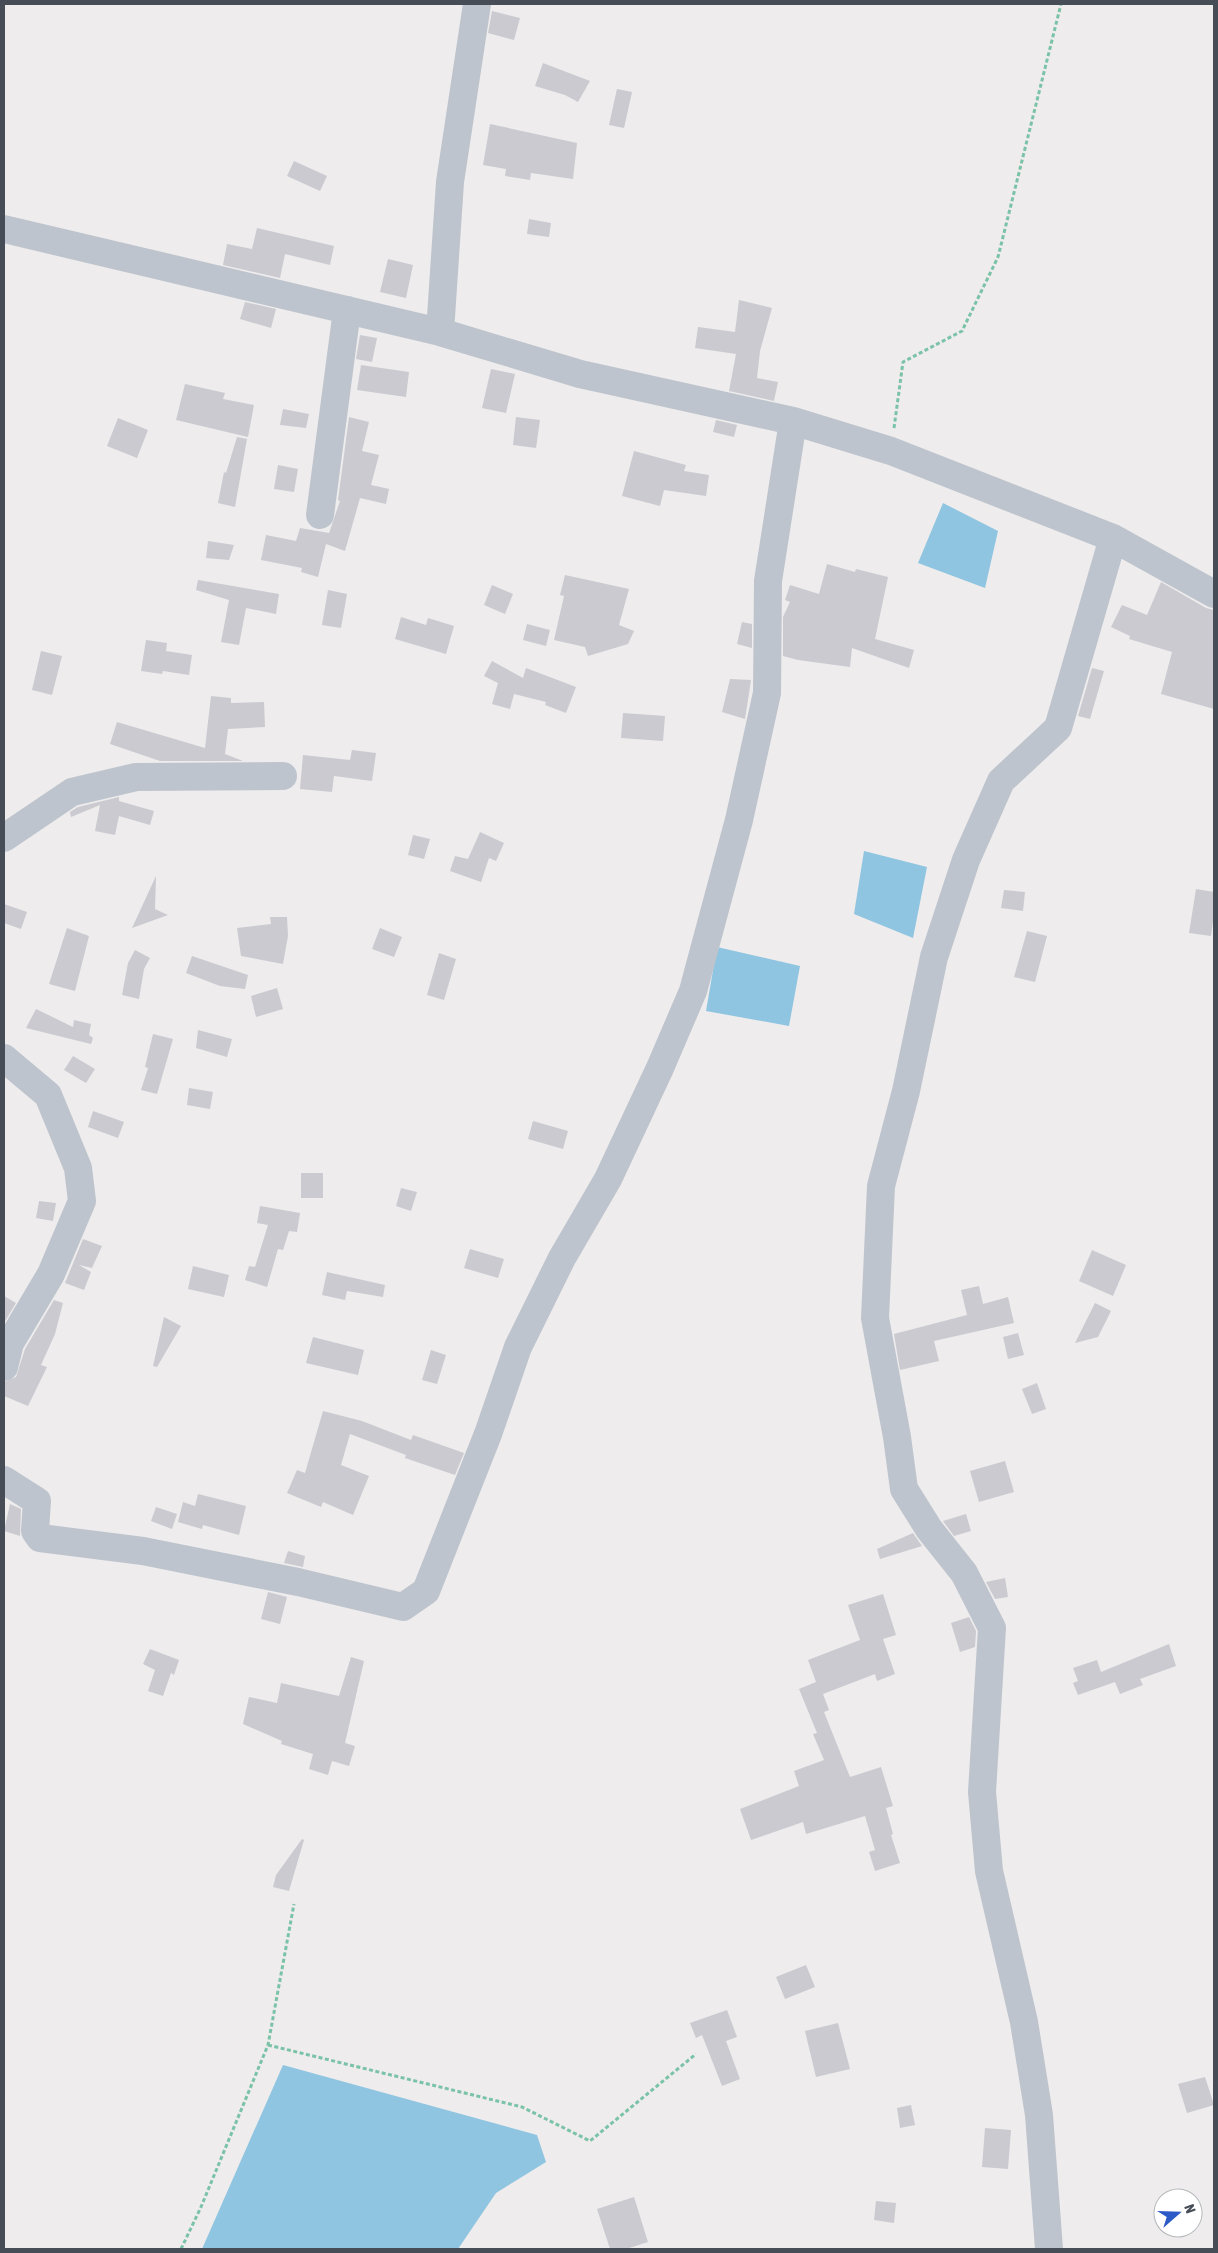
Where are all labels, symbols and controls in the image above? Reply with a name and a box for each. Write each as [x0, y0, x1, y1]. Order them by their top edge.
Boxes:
north arrow [1153, 2188, 1203, 2238]
text: N [1181, 2202, 1199, 2215]

